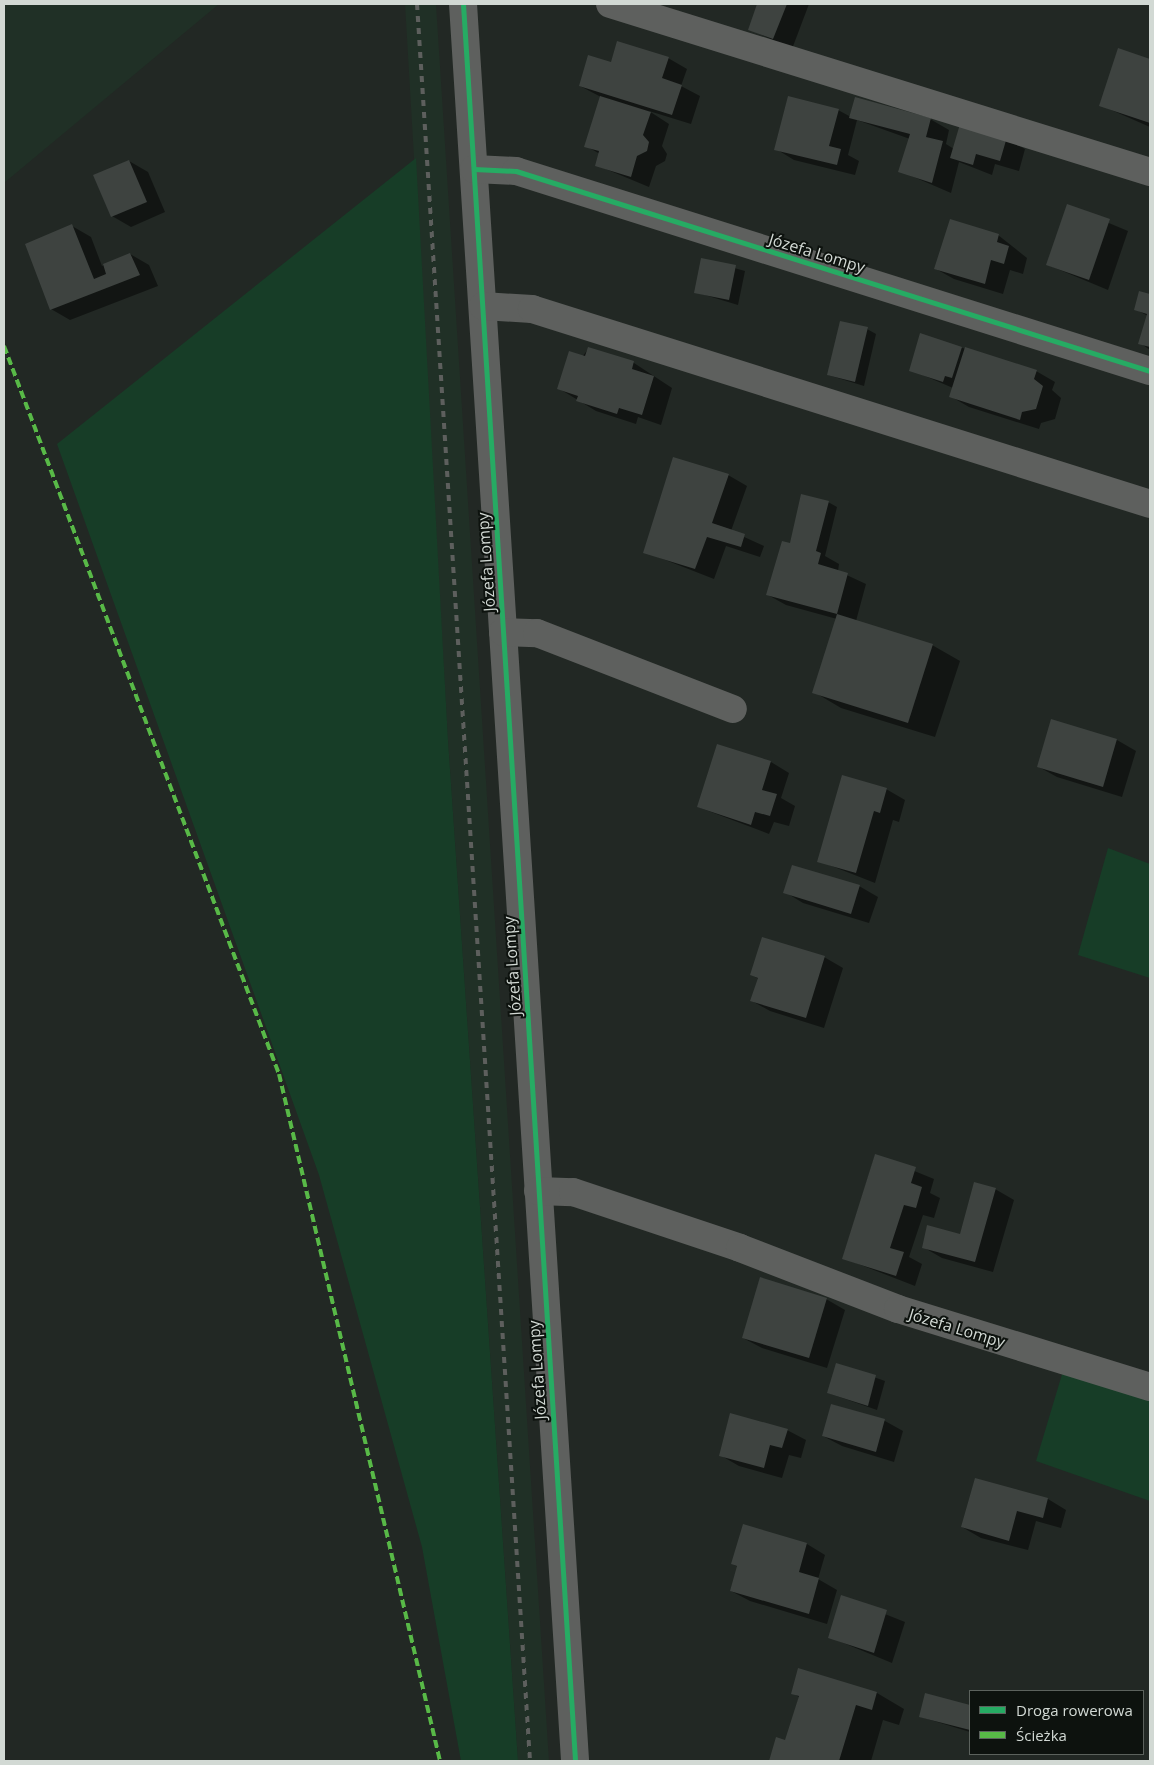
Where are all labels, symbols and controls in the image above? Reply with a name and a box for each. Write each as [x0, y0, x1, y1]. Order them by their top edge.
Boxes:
street label: Józefa Lompy [767, 229, 867, 277]
street label: Józefa Lompy [473, 512, 499, 612]
street label: Józefa Lompy [499, 916, 525, 1016]
street label: Józefa Lompy [907, 1304, 1007, 1352]
street label: Józefa Lompy [524, 1320, 550, 1420]
legend [969, 1690, 1144, 1755]
text: Droga rowerowa [1016, 1700, 1133, 1720]
text: Ścieżka [1016, 1725, 1067, 1745]

